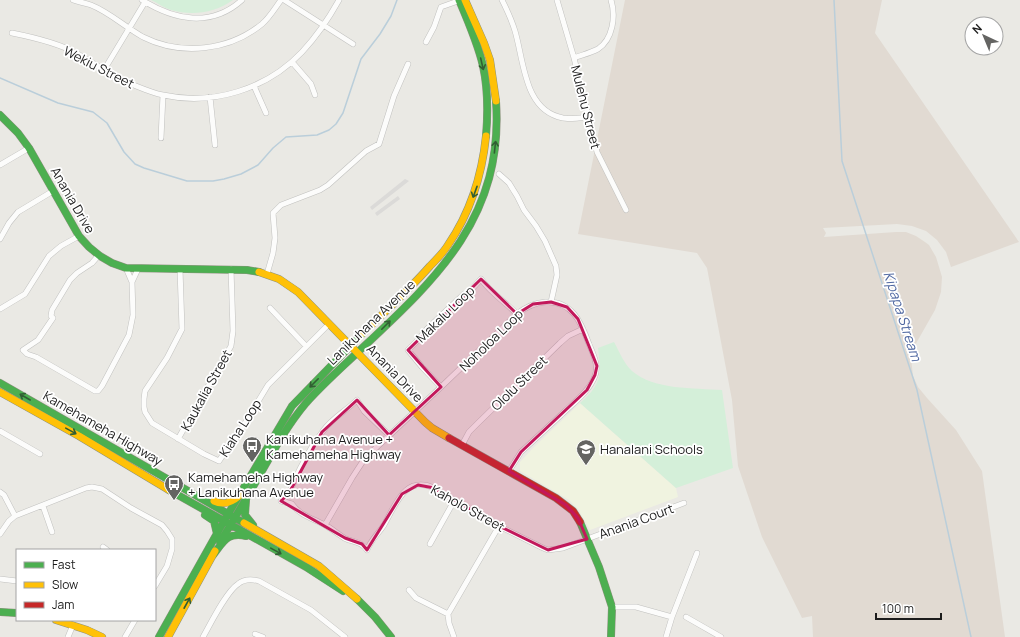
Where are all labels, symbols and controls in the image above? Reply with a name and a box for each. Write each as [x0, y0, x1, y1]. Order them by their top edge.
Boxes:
north arrow [964, 16, 1004, 56]
text: N [969, 20, 985, 37]
street label: Wekiu Street [61, 42, 137, 92]
one-way arrow [478, 57, 486, 70]
street label: Mulehu Street [567, 63, 605, 151]
one-way arrow [491, 141, 499, 154]
street label: Anania Drive [47, 163, 100, 237]
one-way arrow [471, 185, 478, 198]
water label: Kipapa Stream [880, 269, 927, 364]
street label: Lanikuhana Avenue [323, 275, 419, 369]
street label: Makalu Loop [412, 281, 478, 346]
street label: Noholoa Loop [455, 305, 527, 375]
one-way arrow [381, 320, 391, 330]
street label: Anania Drive [363, 340, 428, 406]
street label: Kaukalia Street [176, 346, 236, 434]
street label: Ololu Street [487, 352, 551, 414]
one-way arrow [309, 378, 319, 388]
street label: Kamehameha Highway [40, 386, 166, 470]
one-way arrow [19, 392, 31, 400]
street label: Kiaha Loop [215, 395, 265, 460]
one-way arrow [64, 428, 76, 436]
place label: Kanikuhana Avenue + Kamehameha Highway [266, 430, 401, 463]
bus stop icon: Kanikuhana Avenue + Kamehameha Highway [241, 435, 263, 463]
school or university icon: Hanalani Schools [575, 438, 597, 466]
place label: Hanalani Schools [600, 440, 703, 458]
place label: Kamehameha Highway + Lanikuhana Avenue [188, 468, 323, 501]
bus stop icon: Kamehameha Highway + Lanikuhana Avenue [163, 473, 185, 501]
street label: Kaholo Street [428, 480, 508, 536]
street label: Anania Court [596, 499, 676, 543]
one-way arrow [270, 547, 282, 555]
legend [16, 549, 156, 621]
text: Fast [52, 556, 76, 573]
text: Slow [52, 576, 78, 593]
scale bar [876, 595, 941, 621]
text: Jam [52, 596, 74, 613]
one-way arrow [184, 597, 191, 609]
text: 100 m [882, 600, 914, 617]

